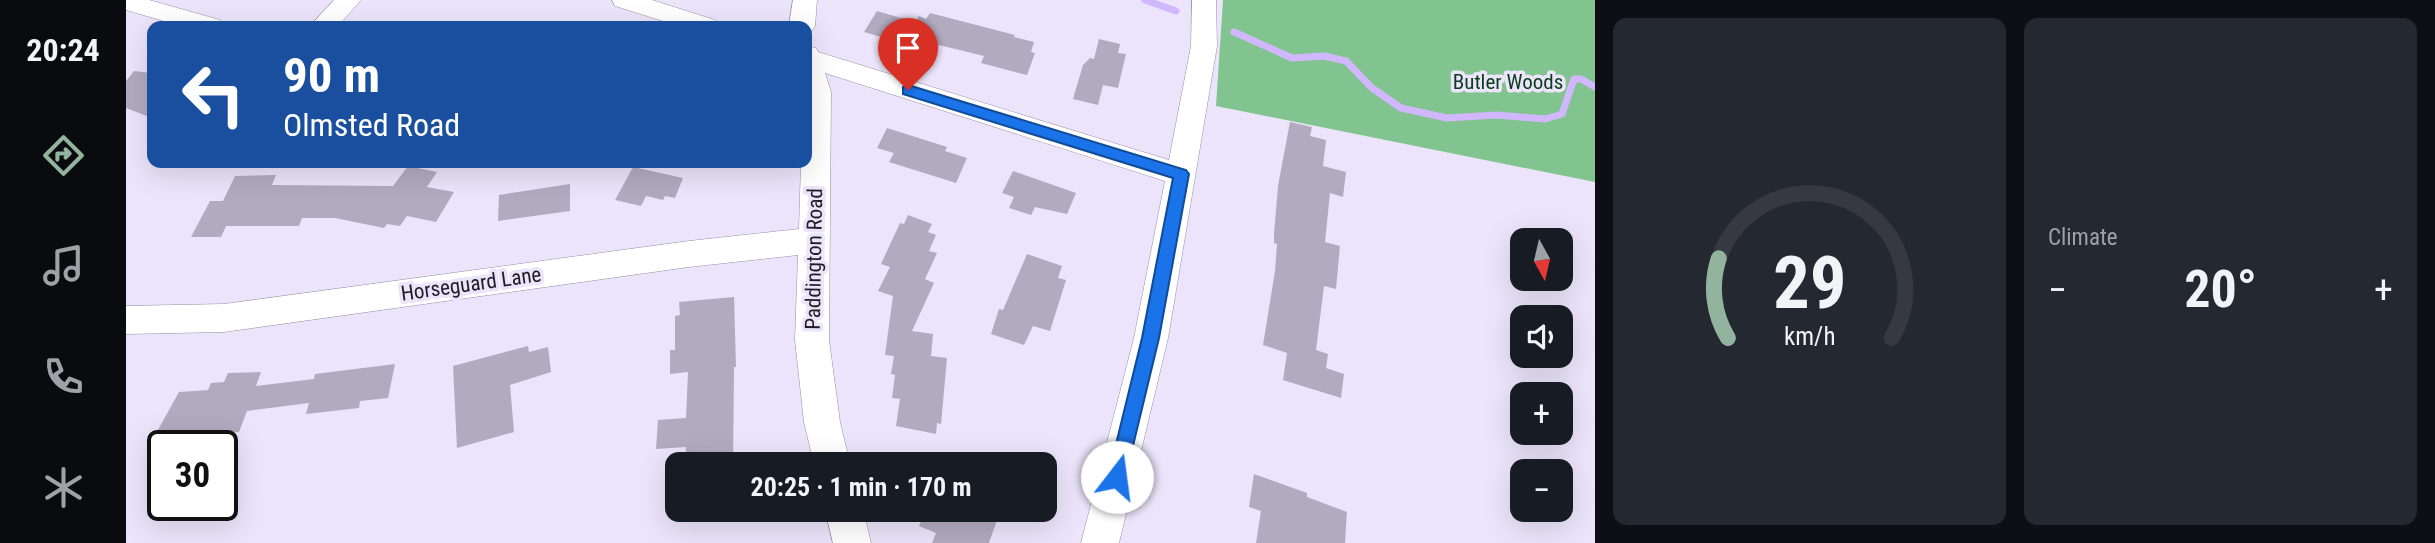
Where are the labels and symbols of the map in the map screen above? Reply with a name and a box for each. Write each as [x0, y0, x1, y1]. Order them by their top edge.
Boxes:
pin [878, 18, 938, 90]
park label: Butler Woods [1453, 70, 1563, 94]
street label: Paddington Road [801, 188, 827, 330]
north arrow [1510, 228, 1573, 290]
street label: Horseguard Lane [399, 262, 543, 306]
speed limit sign: 30 [147, 430, 238, 521]
position arrow [1080, 440, 1154, 514]

